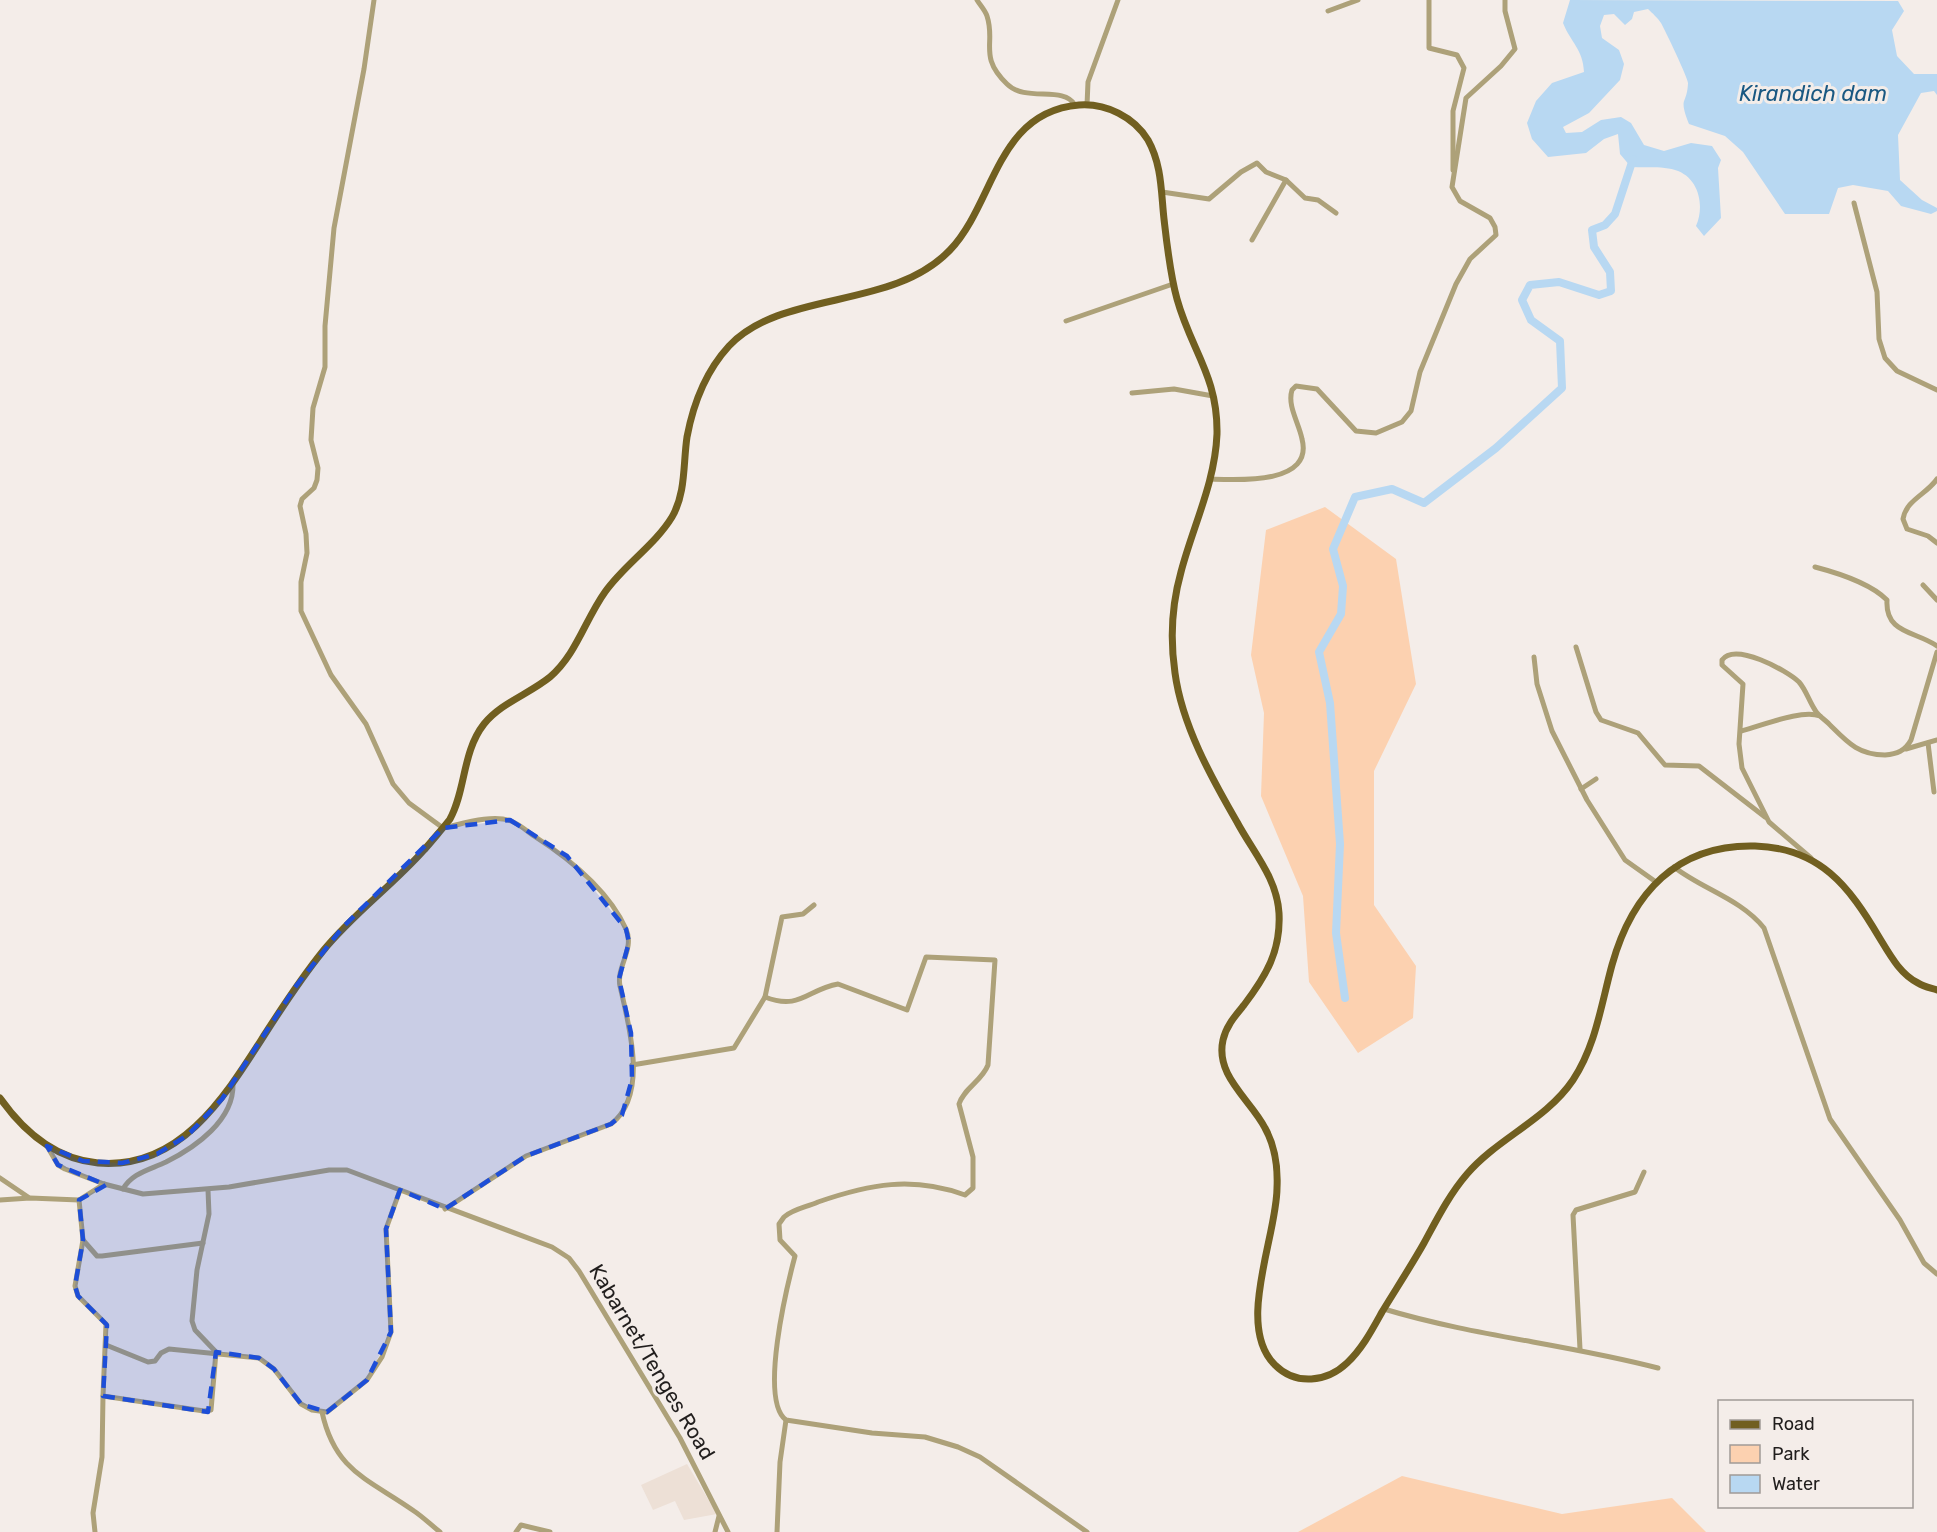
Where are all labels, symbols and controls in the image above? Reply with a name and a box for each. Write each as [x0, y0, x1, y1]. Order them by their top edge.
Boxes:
water label: Kirandich dam [1739, 80, 1887, 107]
street label: Kabarnet/Tenges Road [584, 1260, 721, 1464]
legend [1718, 1400, 1913, 1508]
text: Road [1772, 1413, 1815, 1435]
text: Park [1772, 1443, 1810, 1465]
text: Water [1772, 1473, 1820, 1495]

